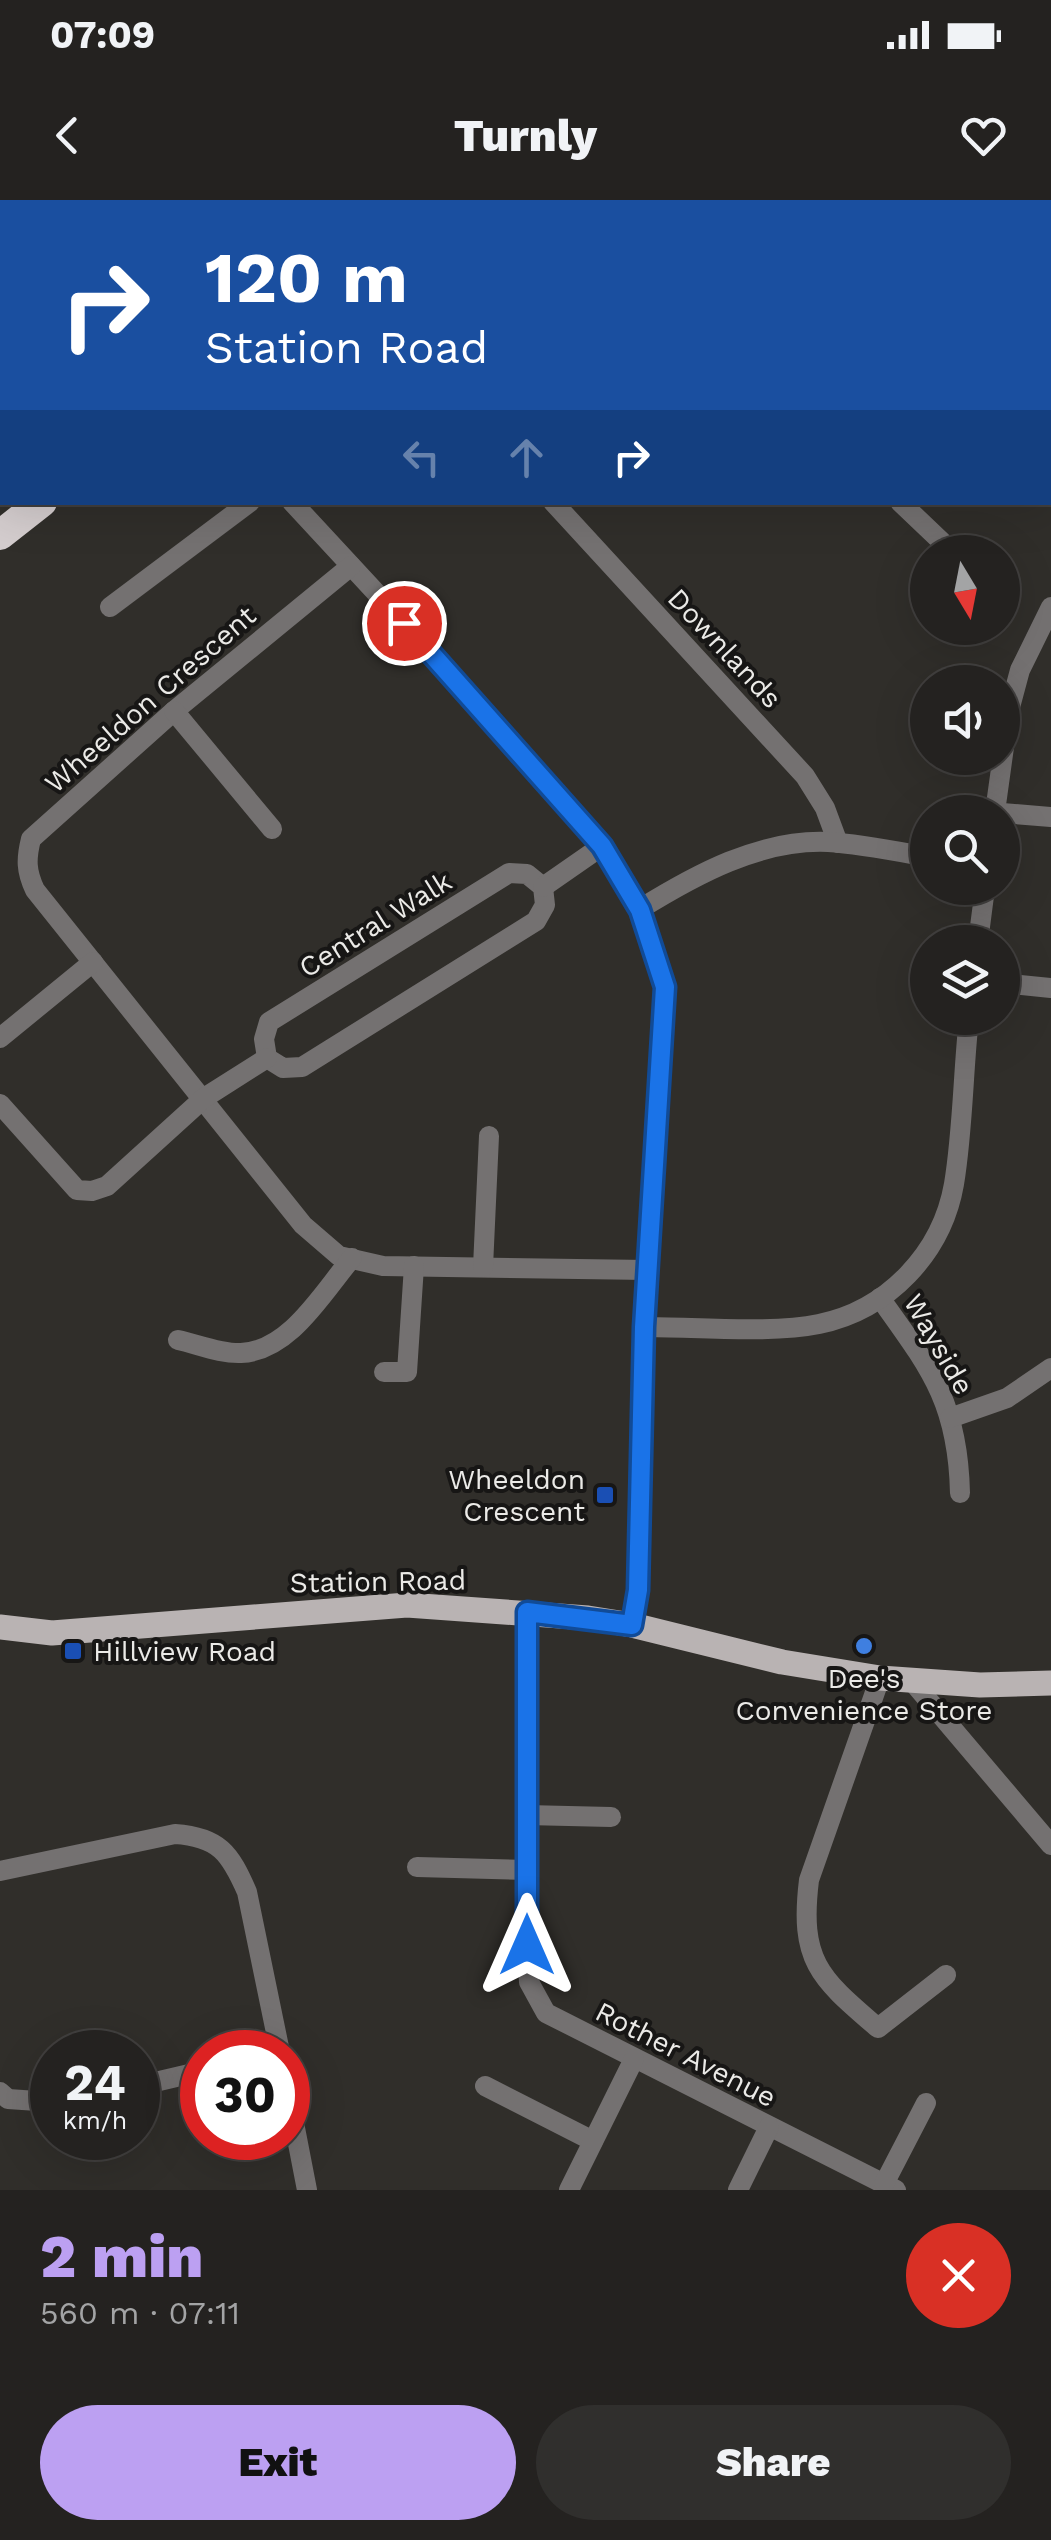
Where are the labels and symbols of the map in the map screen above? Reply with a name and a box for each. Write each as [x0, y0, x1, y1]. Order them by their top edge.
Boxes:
north arrow [910, 535, 1020, 645]
pin [362, 581, 447, 666]
street label: Downlands [661, 582, 788, 715]
street label: Wheeldon Crescent [38, 599, 263, 800]
street label: Central Walk [293, 864, 458, 984]
street label: Wayside [897, 1288, 981, 1400]
place label: Wheeldon Crescent [448, 1463, 585, 1528]
marker: Wheeldon Crescent [594, 1484, 616, 1506]
street label: Station Road [290, 1563, 466, 1600]
place label: Hillview Road [93, 1635, 276, 1668]
marker: Dee's Convenience Store [853, 1635, 875, 1657]
marker: Hillview Road [62, 1640, 84, 1662]
place label: Dee's Convenience Store [736, 1662, 992, 1727]
position arrow [475, 1893, 579, 1997]
street label: Rother Avenue [590, 1995, 782, 2114]
speed limit sign: 30 [180, 2030, 310, 2160]

